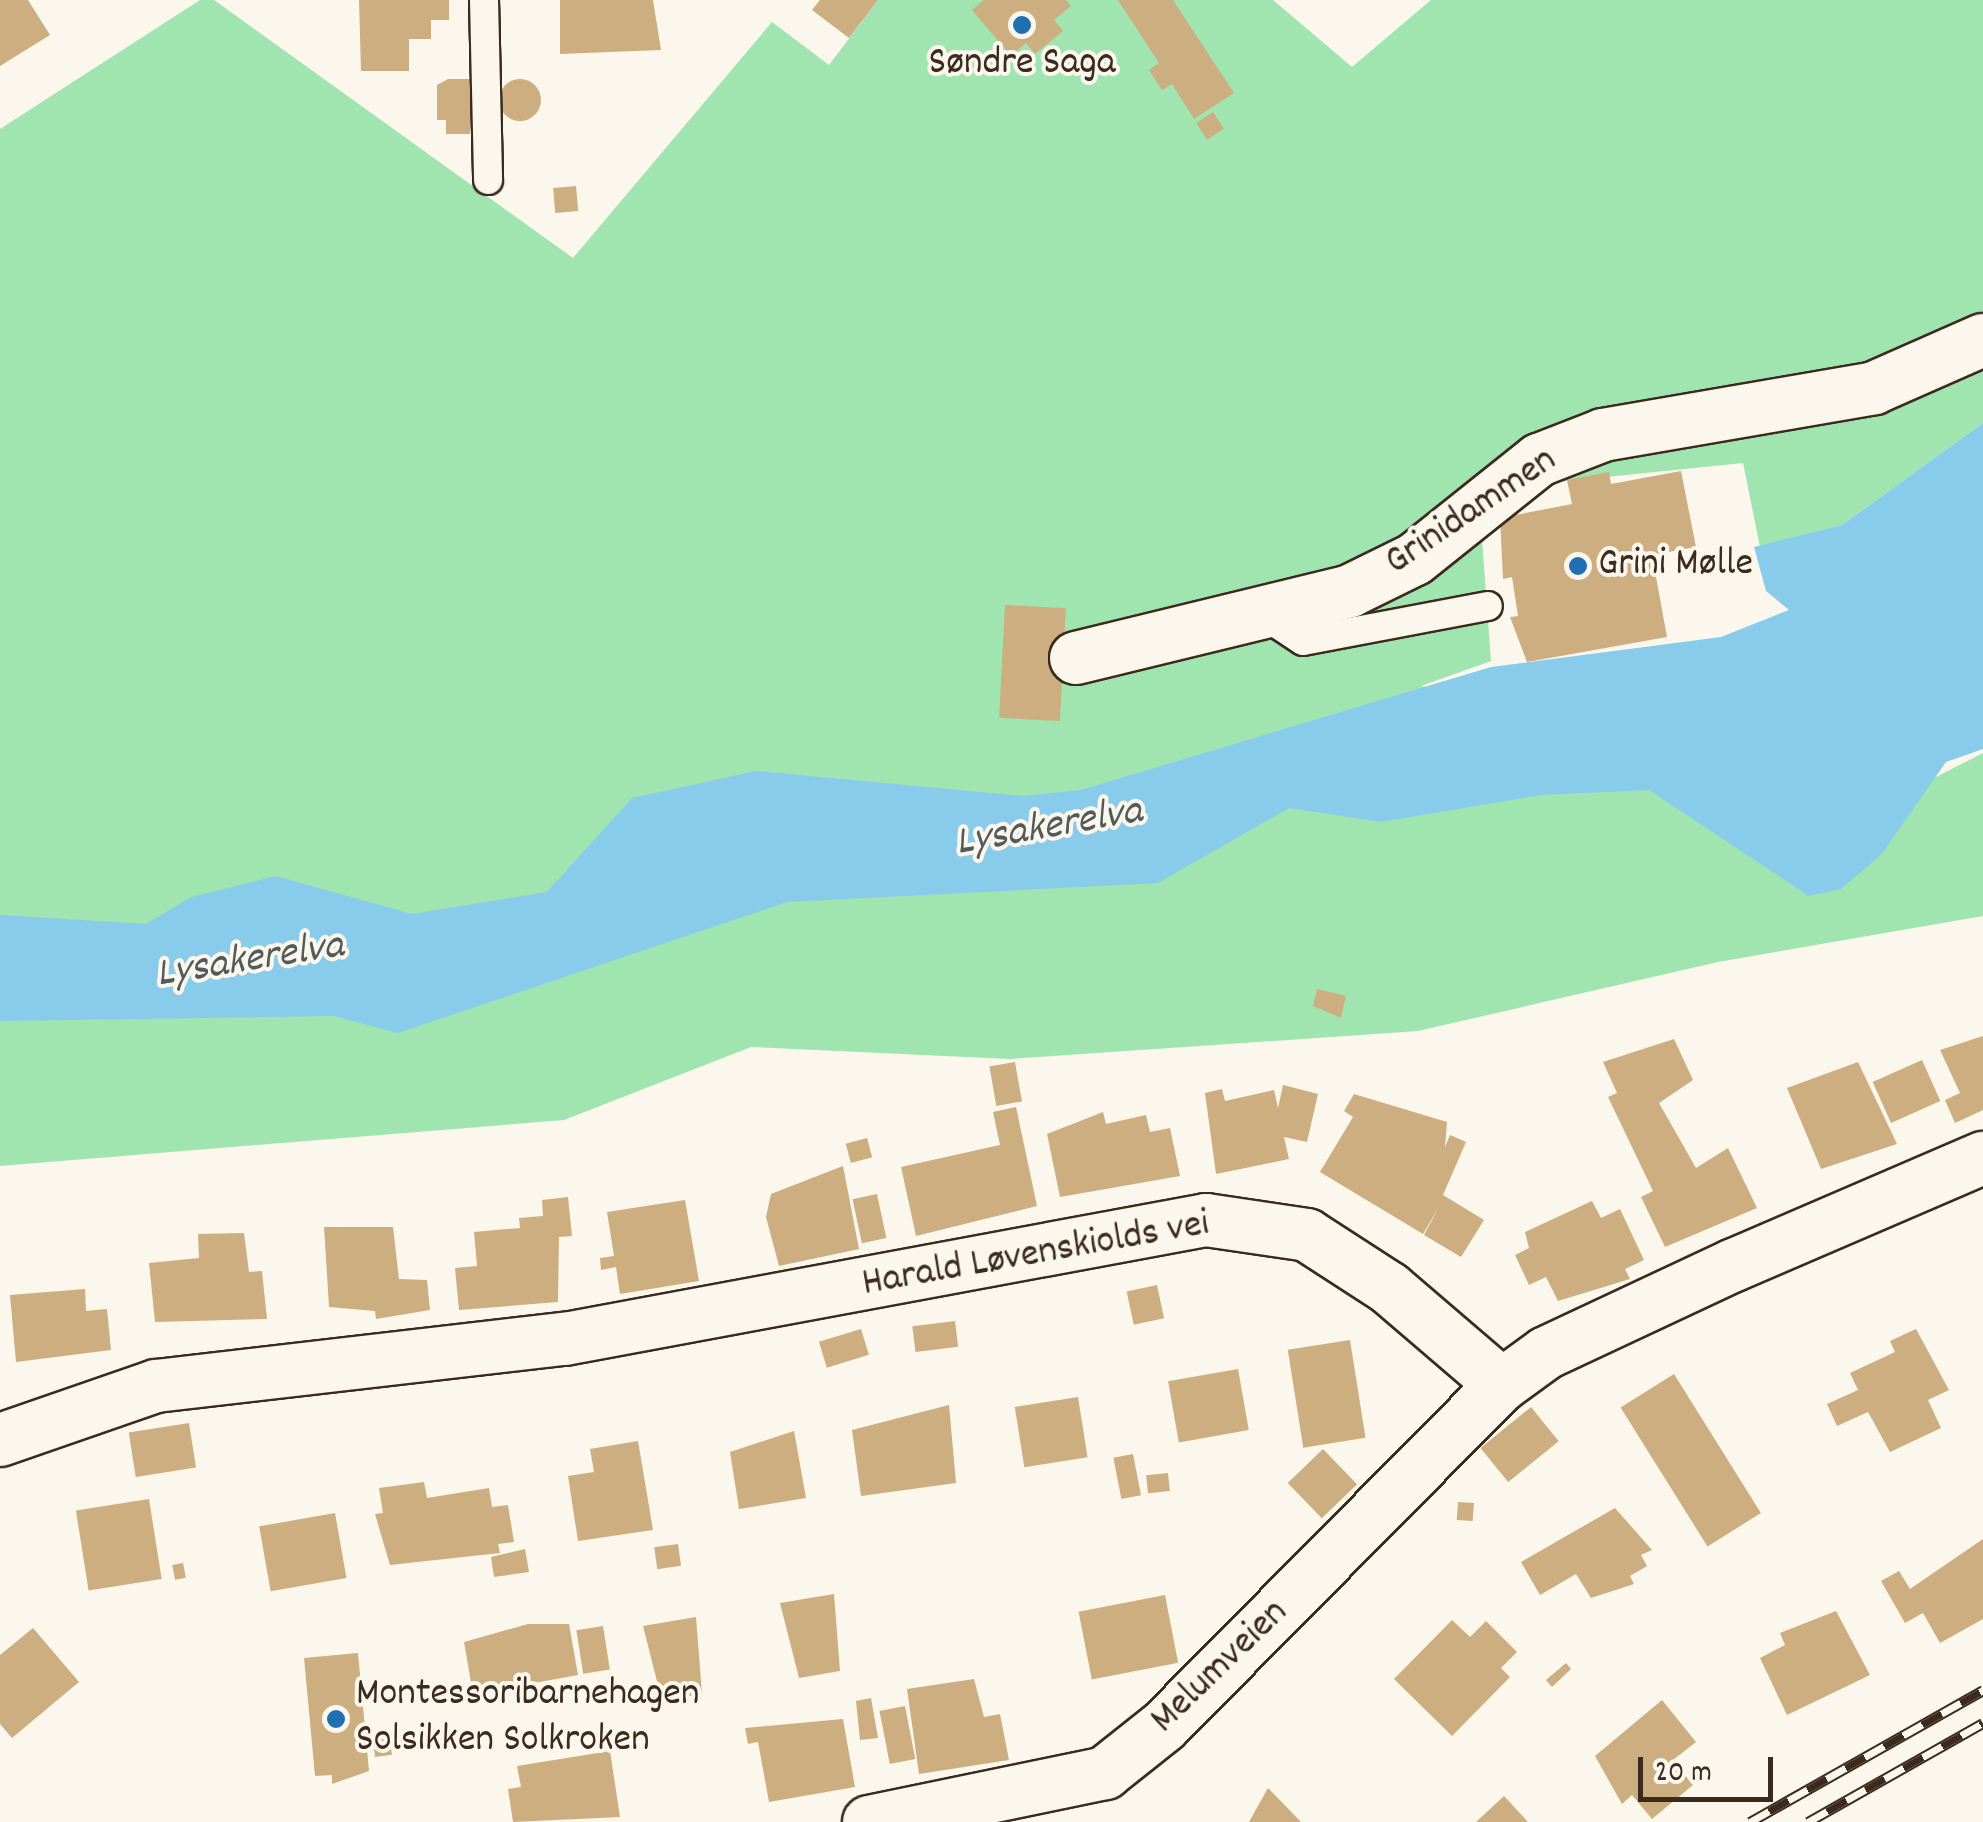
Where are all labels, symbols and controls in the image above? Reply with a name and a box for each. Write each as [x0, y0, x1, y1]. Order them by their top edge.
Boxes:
marker: Søndre Saga [1011, 14, 1033, 36]
place label: Søndre Saga [929, 41, 1115, 89]
street label: Grinidammen [1377, 438, 1567, 588]
place label: Grini Mølle [1598, 542, 1753, 590]
marker: Grini Mølle [1567, 555, 1589, 577]
water label: Lysakerelva [952, 788, 1146, 870]
water label: Lysakerelva [153, 922, 347, 1002]
street label: Harald Løvenskiolds vei [859, 1202, 1213, 1310]
street label: Melumveien [1142, 1591, 1300, 1745]
place label: Montessoribarnehagen Solsikken Solkroken [356, 1672, 699, 1766]
marker: Montessoribarnehagen Solsikken Solkroken [325, 1708, 347, 1730]
scale bar [1643, 1737, 1778, 1799]
text: 20 m [1655, 1753, 1712, 1796]

